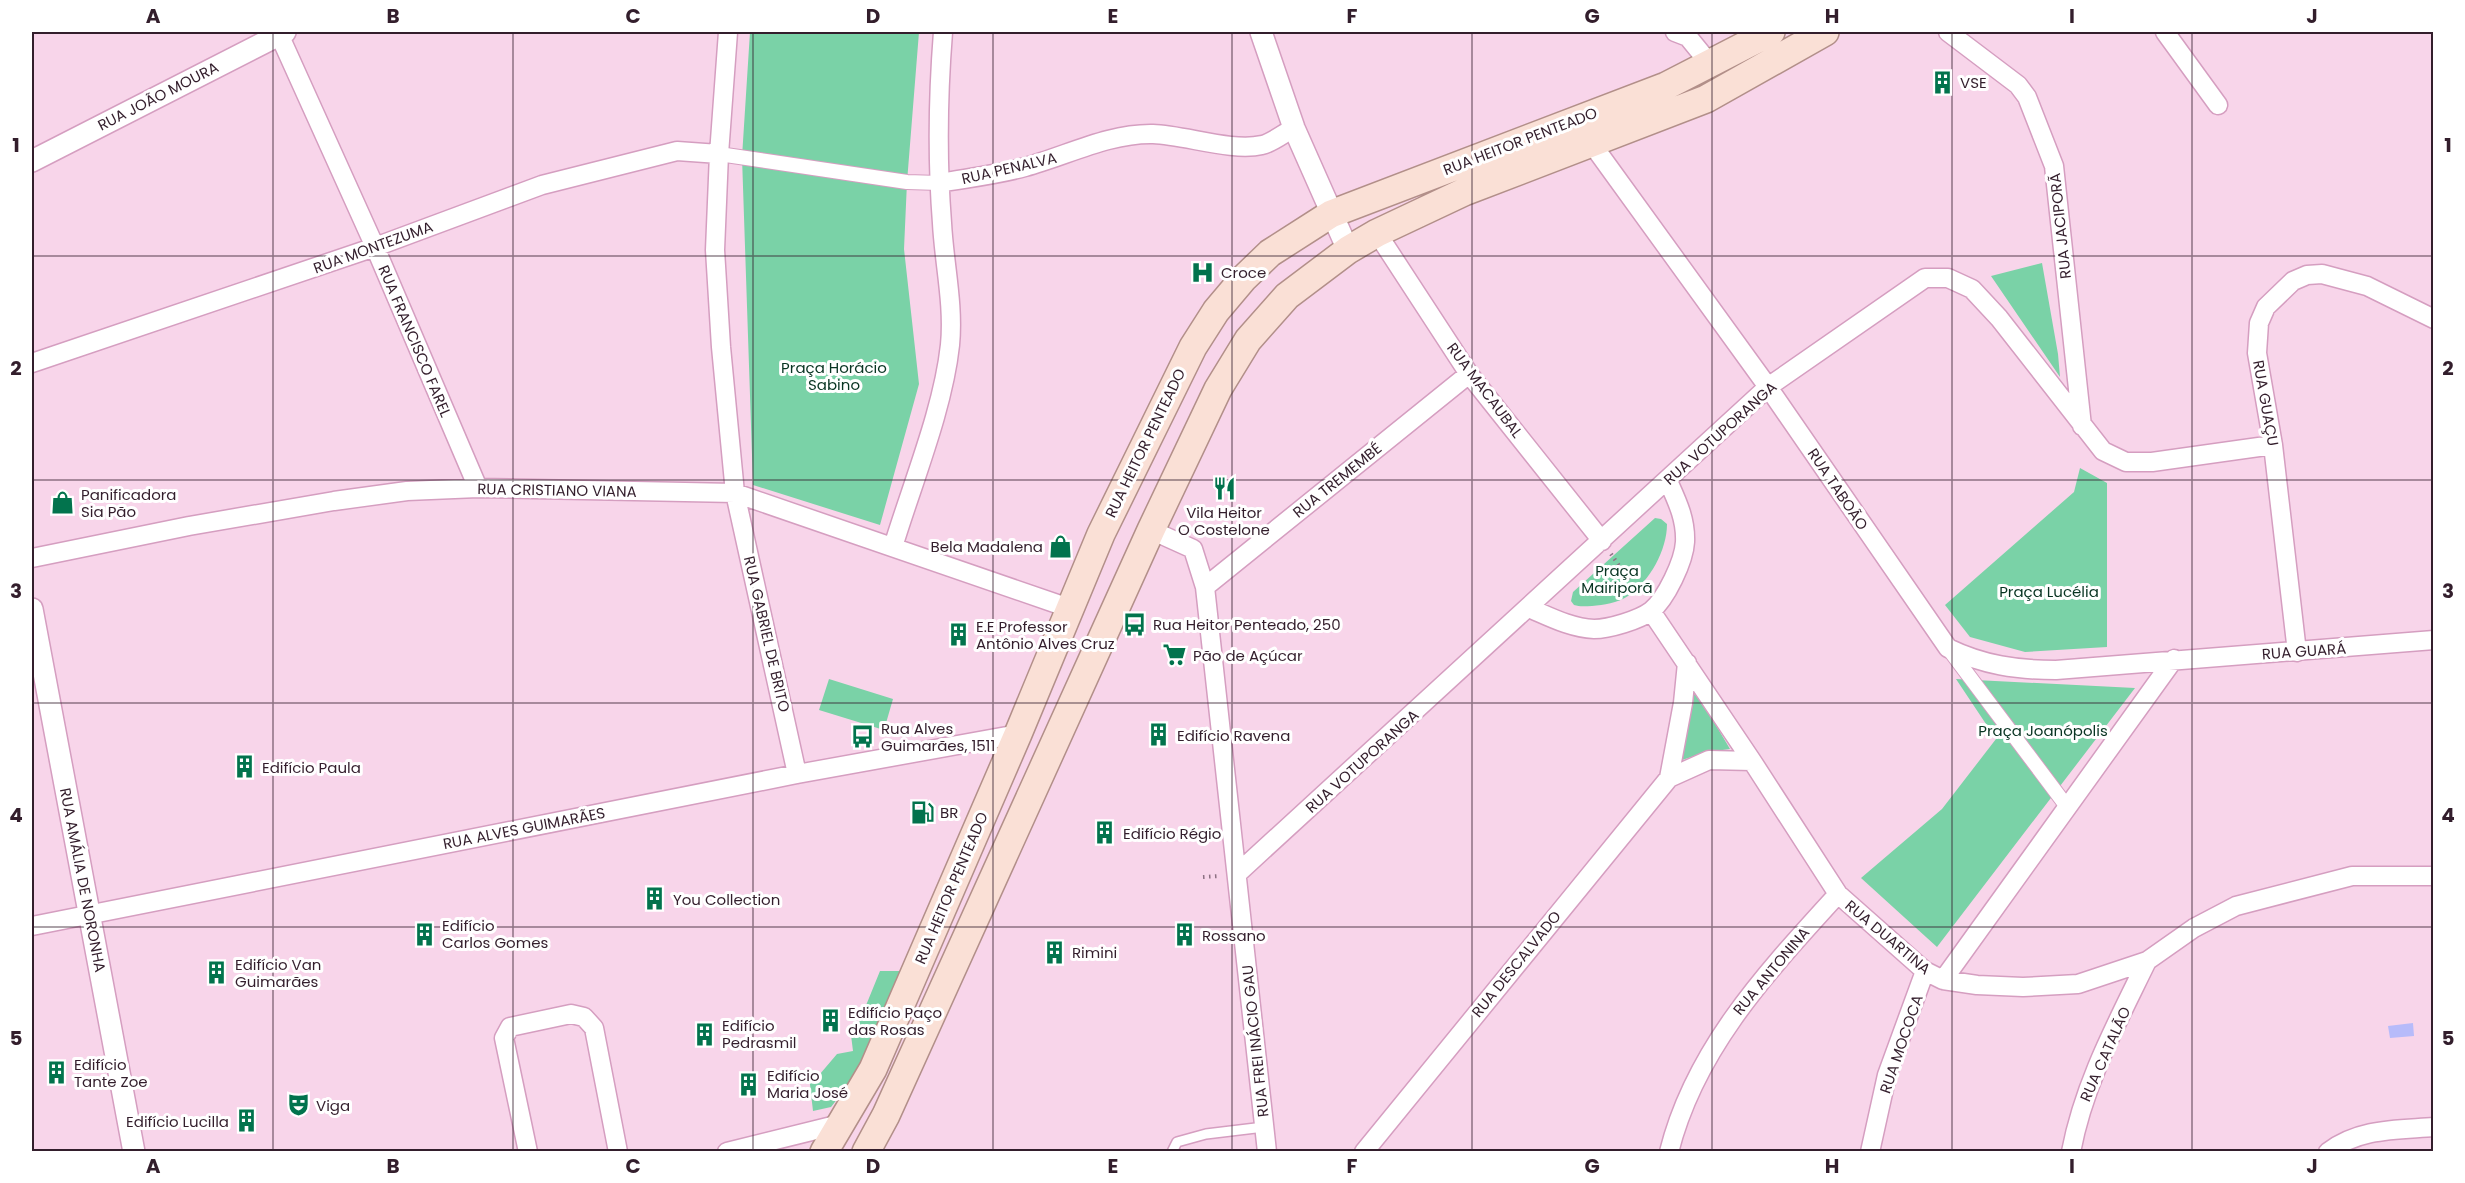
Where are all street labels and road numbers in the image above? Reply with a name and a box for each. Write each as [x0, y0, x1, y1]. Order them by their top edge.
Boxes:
street label: RUA JOÃO MOURA [94, 56, 222, 136]
street label: RUA HEITOR PENTEADO [1440, 102, 1600, 180]
street label: RUA PENALVA [959, 147, 1059, 189]
street label: RUA JACIPORÃ [2044, 172, 2076, 280]
street label: RUA MONTEZUMA [310, 216, 436, 278]
street label: RUA FRANCISCO FAREL [373, 262, 457, 421]
street label: RUA MACAUBAL [1442, 338, 1528, 442]
street label: RUA GUAÇU [2248, 358, 2284, 448]
street label: RUA HEITOR PENTEADO [1100, 365, 1190, 521]
street label: RUA VOTUPORANGA [1659, 376, 1781, 490]
street label: RUA TREMEMBÉ [1288, 438, 1386, 522]
street label: RUA TABOÃO [1803, 444, 1873, 534]
street label: RUA CRISTIANO VIANA [477, 478, 637, 502]
street label: RUA GABRIEL DE BRITO [739, 554, 795, 714]
street label: RUA GUARÁ [2261, 638, 2347, 664]
street label: RUA VOTUPORANGA [1301, 704, 1423, 818]
street label: RUA AMÁLIA DE NORONHA [55, 786, 111, 974]
street label: RUA ALVES GUIMARÃES [441, 802, 607, 854]
street label: RUA HEITOR PENTEADO [909, 809, 993, 967]
street label: RUA DUARTINA [1841, 895, 1935, 979]
street label: RUA DESCALVADO [1467, 906, 1566, 1022]
street label: RUA ANTONINA [1728, 923, 1814, 1019]
street label: RUA FREI INÁCIO GAU [1237, 964, 1273, 1118]
street label: RUA MOCOCA [1874, 992, 1928, 1096]
street label: RUA CATALÃO [2075, 1003, 2135, 1105]

